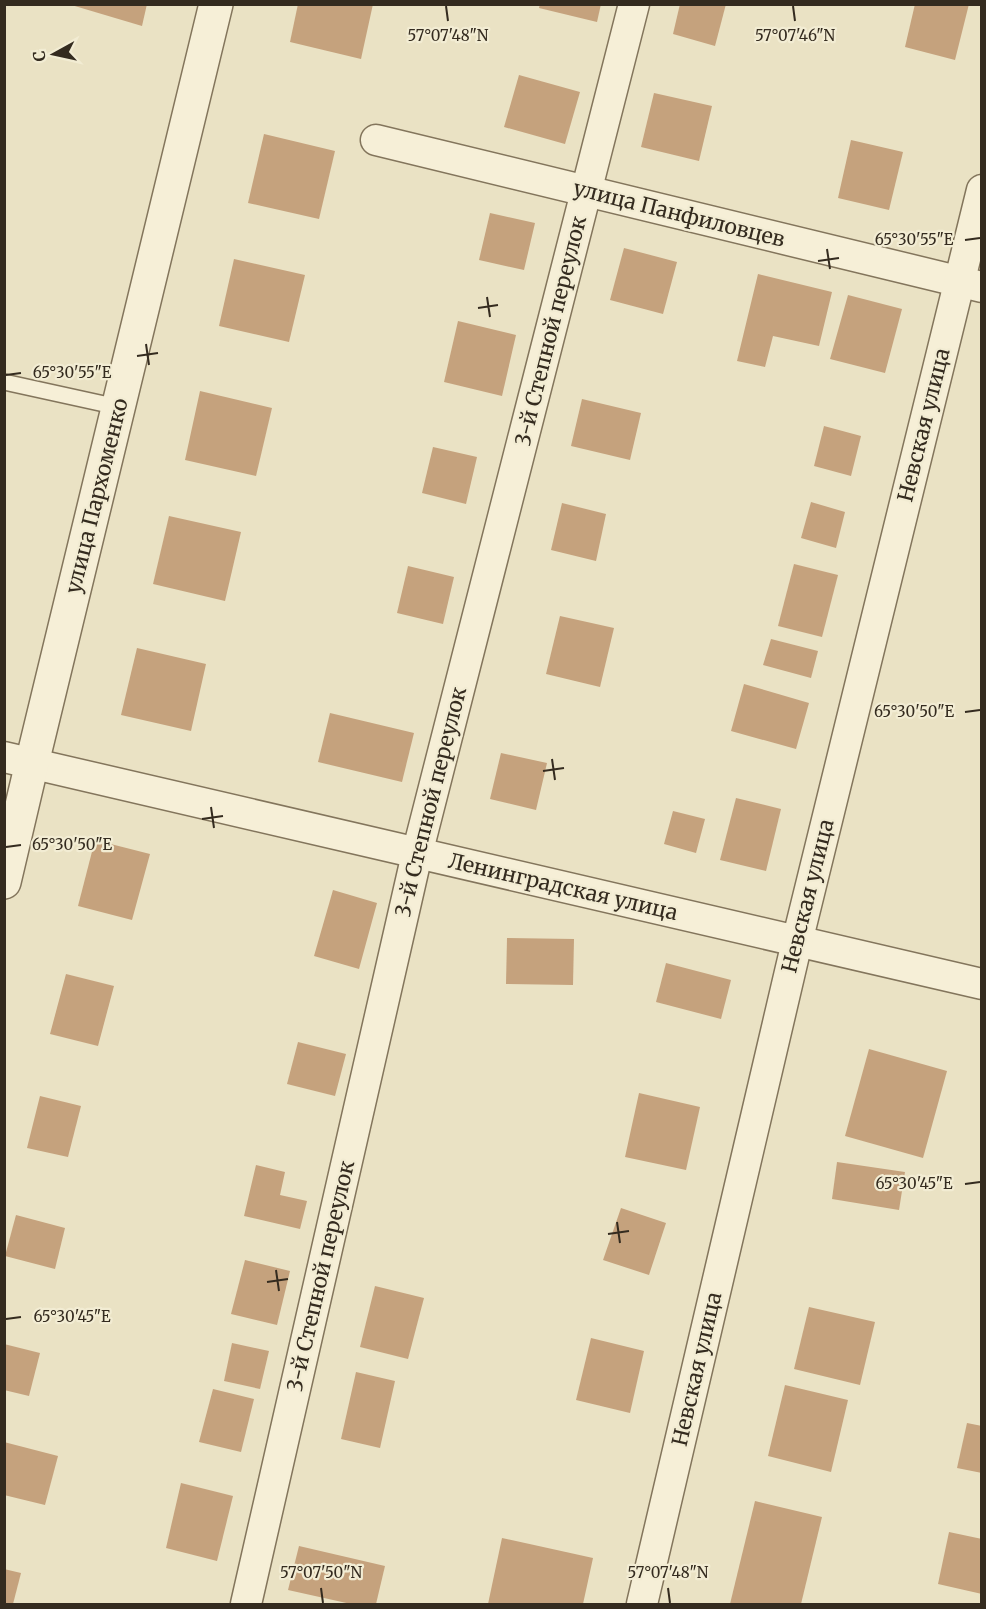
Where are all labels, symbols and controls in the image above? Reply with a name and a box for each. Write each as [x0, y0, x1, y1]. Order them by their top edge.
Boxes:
north arrow [24, 24, 84, 84]
text: 57°07'48"N [408, 26, 489, 45]
text: 57°07'46"N [755, 26, 835, 45]
text: С [29, 49, 50, 63]
street label: улица Панфиловцев [570, 174, 788, 253]
street label: 3-й Степной переулок [509, 213, 592, 449]
text: 65°30'55"E [875, 230, 954, 249]
street label: Невская улица [891, 345, 956, 504]
text: 65°30'55"E [33, 363, 112, 382]
street label: улица Пархоменко [59, 395, 134, 596]
street label: 3-й Степной переулок [389, 684, 472, 920]
text: 65°30'50"E [874, 702, 955, 721]
street label: Невская улица [775, 816, 840, 975]
text: 65°30'50"E [32, 835, 113, 854]
street label: Ленинградская улица [446, 847, 680, 926]
street label: 3-й Степной переулок [281, 1158, 360, 1394]
text: 65°30'45"E [875, 1174, 953, 1193]
street label: Невская улица [666, 1289, 727, 1449]
text: 65°30'45"E [33, 1307, 111, 1326]
text: 57°07'50"N [280, 1563, 362, 1582]
text: 57°07'48"N [628, 1563, 709, 1582]

